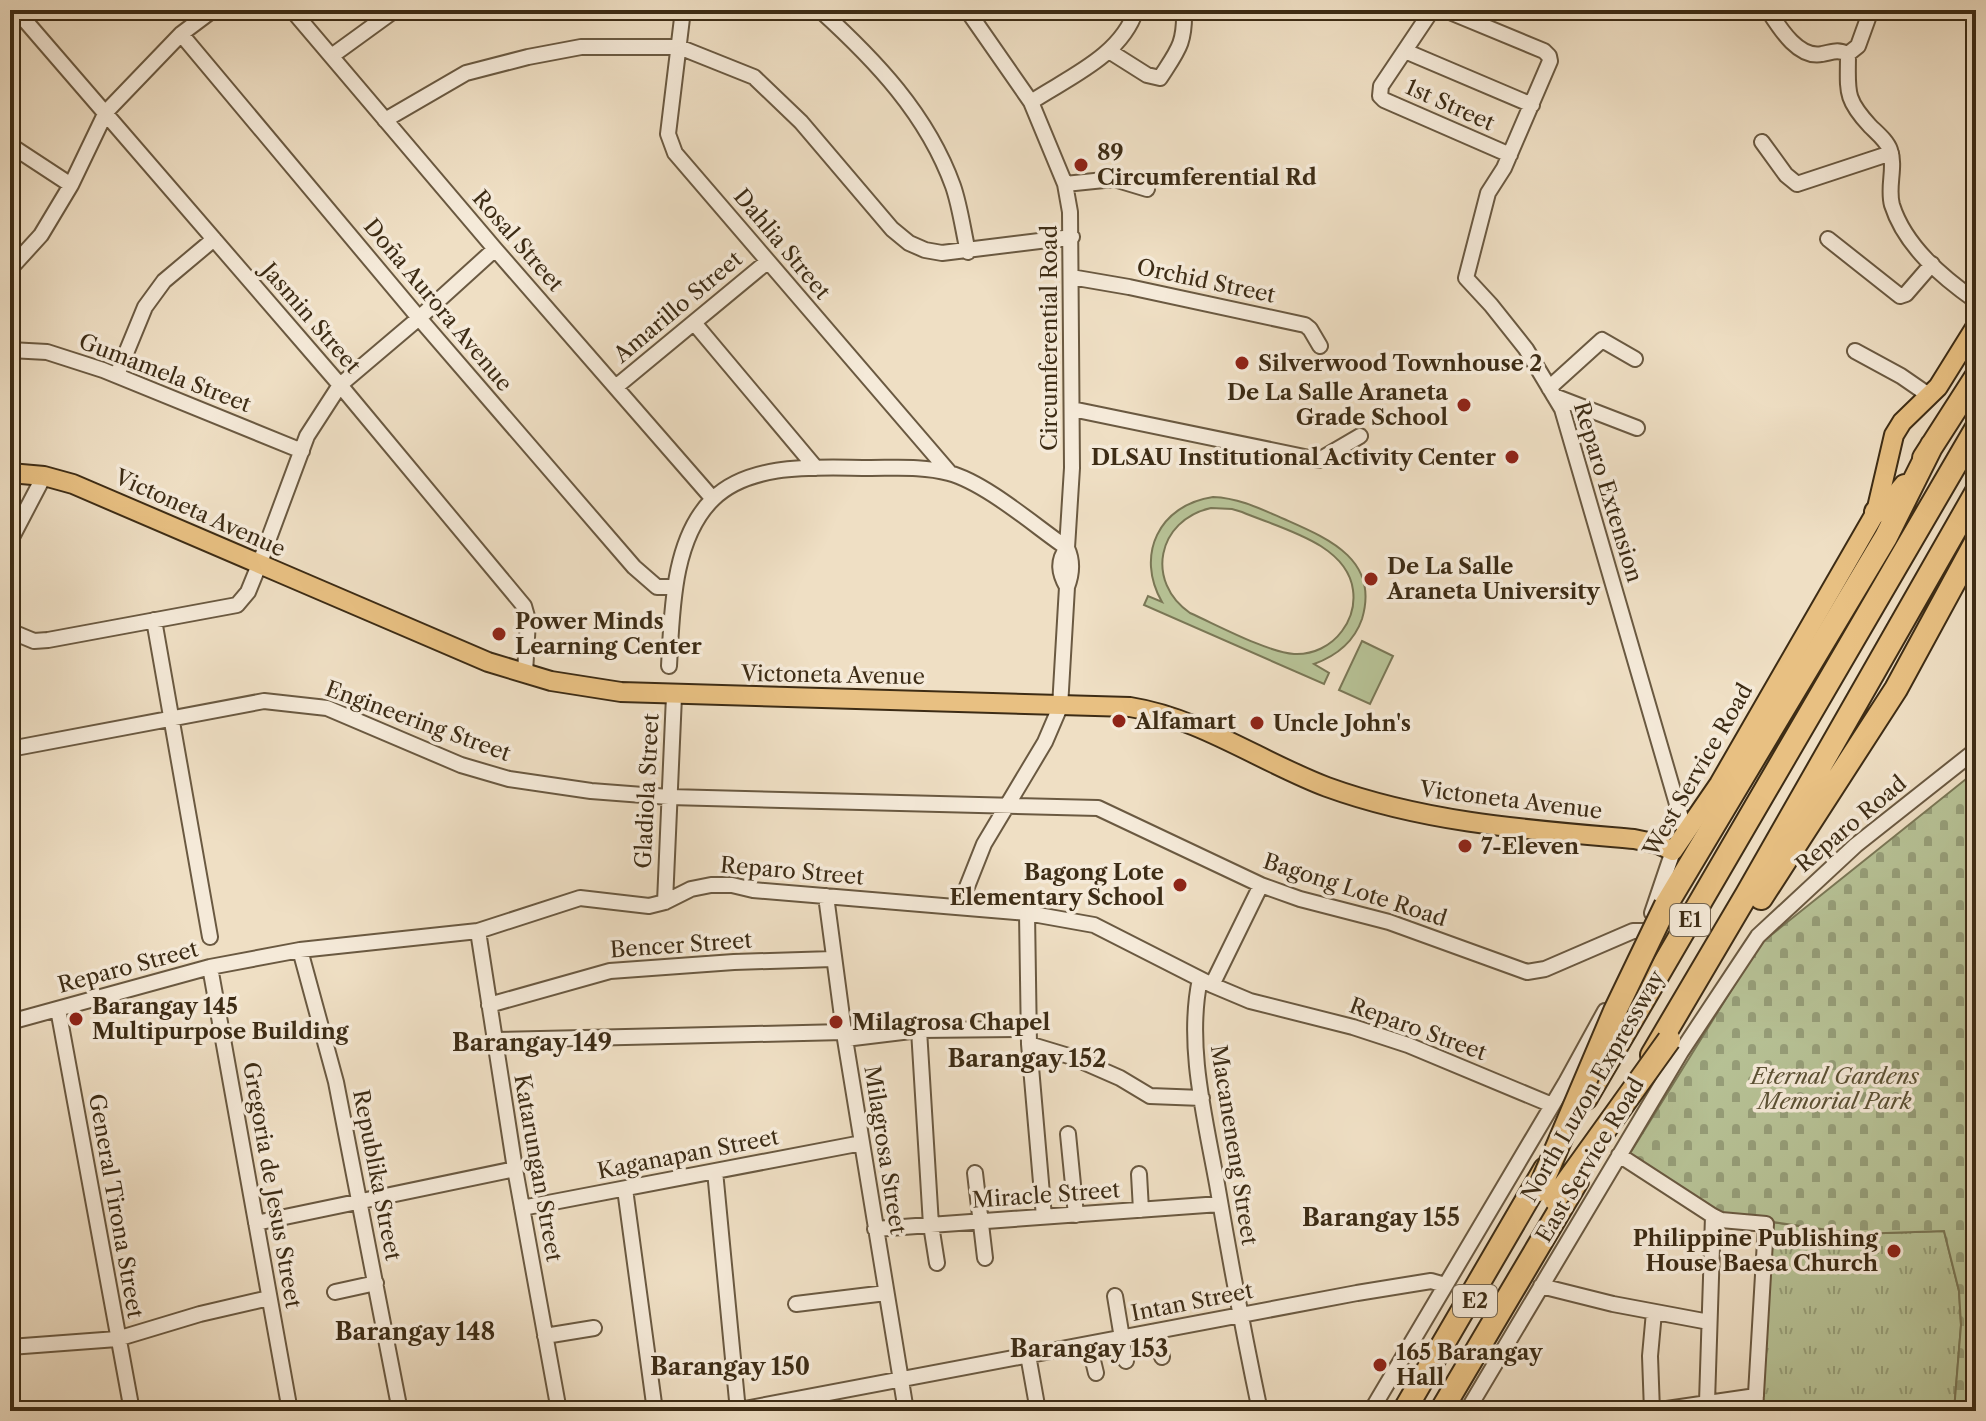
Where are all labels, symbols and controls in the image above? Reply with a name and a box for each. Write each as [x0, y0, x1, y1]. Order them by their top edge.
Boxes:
street label: 1st Street [1401, 73, 1499, 137]
place label: 89 Circumferential Rd [1097, 139, 1317, 191]
marker: 89 Circumferential Rd [1072, 156, 1090, 174]
street label: Dahlia Street [728, 183, 836, 305]
street label: Rosal Street [467, 185, 569, 297]
street label: Doña Aurora Avenue [358, 213, 518, 397]
street label: Circumferential Road [1036, 225, 1063, 451]
street label: Amarillo Street [608, 245, 748, 369]
street label: Orchid Street [1134, 253, 1278, 309]
street label: Jasmin Street [254, 255, 367, 379]
street label: Gumamela Street [75, 328, 255, 418]
place label: Silverwood Townhouse 2 [1258, 350, 1542, 377]
marker: Silverwood Townhouse 2 [1233, 354, 1251, 372]
place label: De La Salle Araneta Grade School [1227, 379, 1448, 431]
marker: De La Salle Araneta Grade School [1455, 396, 1473, 414]
street label: Reparo Extension [1568, 399, 1648, 586]
place label: DLSAU Institutional Activity Center [1091, 444, 1496, 471]
marker: DLSAU Institutional Activity Center [1503, 448, 1521, 466]
street label: Victoneta Avenue [110, 463, 289, 563]
place label: De La Salle Araneta University [1386, 553, 1600, 605]
marker: De La Salle Araneta University [1362, 570, 1380, 588]
place label: Power Minds Learning Center [515, 608, 702, 660]
marker: Power Minds Learning Center [490, 625, 508, 643]
street label: Victoneta Avenue [740, 660, 925, 690]
street label: Engineering Street [322, 675, 515, 767]
street label: West Service Road [1637, 679, 1758, 862]
place label: Alfamart [1134, 708, 1236, 735]
place label: Uncle John's [1273, 710, 1411, 737]
street label: Gladiola Street [629, 712, 665, 869]
marker: Alfamart [1110, 712, 1128, 730]
marker: Uncle John's [1248, 714, 1266, 732]
street label: Reparo Road [1790, 770, 1912, 878]
street label: Victoneta Avenue [1417, 775, 1604, 825]
place label: 7-Eleven [1481, 833, 1579, 860]
marker: 7-Eleven [1456, 837, 1474, 855]
street label: Bagong Lote Road [1260, 848, 1450, 932]
street label: Reparo Street [719, 851, 865, 891]
place label: Bagong Lote Elementary School [949, 859, 1164, 911]
marker: Bagong Lote Elementary School [1171, 876, 1189, 894]
road number: E1 [1670, 904, 1710, 936]
street label: Bencer Street [609, 927, 753, 963]
street label: Reparo Street [55, 935, 201, 999]
street label: North Luzon Expressway [1516, 965, 1671, 1207]
street label: Reparo Street [1346, 992, 1491, 1066]
place label: Barangay 145 Multipurpose Building [92, 993, 350, 1045]
place label: Milagrosa Chapel [852, 1009, 1051, 1036]
marker: Barangay 145 Multipurpose Building [67, 1010, 85, 1028]
marker: Milagrosa Chapel [827, 1013, 845, 1031]
district label: Barangay 149 [452, 1028, 612, 1057]
street label: Macaneneng Street [1205, 1043, 1263, 1247]
district label: Barangay 152 [947, 1044, 1107, 1073]
street label: Gregoria de Jesus Street [237, 1060, 307, 1310]
park label: Eternal Gardens Memorial Park [1749, 1063, 1919, 1115]
street label: Milagrosa Street [858, 1064, 912, 1236]
street label: Katarungan Street [508, 1072, 568, 1264]
street label: East Service Road [1530, 1073, 1650, 1247]
street label: Republika Street [347, 1087, 407, 1263]
street label: General Tirona Street [83, 1092, 149, 1321]
street label: Kaganapan Street [595, 1123, 781, 1185]
street label: Miracle Street [971, 1176, 1121, 1214]
district label: Barangay 155 [1302, 1203, 1460, 1232]
place label: Philippine Publishing House Baesa Church [1633, 1225, 1879, 1277]
marker: Philippine Publishing House Baesa Church [1885, 1242, 1903, 1260]
street label: Intan Street [1129, 1277, 1255, 1327]
road number: E2 [1453, 1285, 1497, 1317]
district label: Barangay 148 [335, 1317, 495, 1346]
district label: Barangay 153 [1010, 1334, 1168, 1363]
place label: 165 Barangay Hall [1396, 1339, 1543, 1391]
district label: Barangay 150 [650, 1352, 810, 1381]
marker: 165 Barangay Hall [1371, 1356, 1389, 1374]

